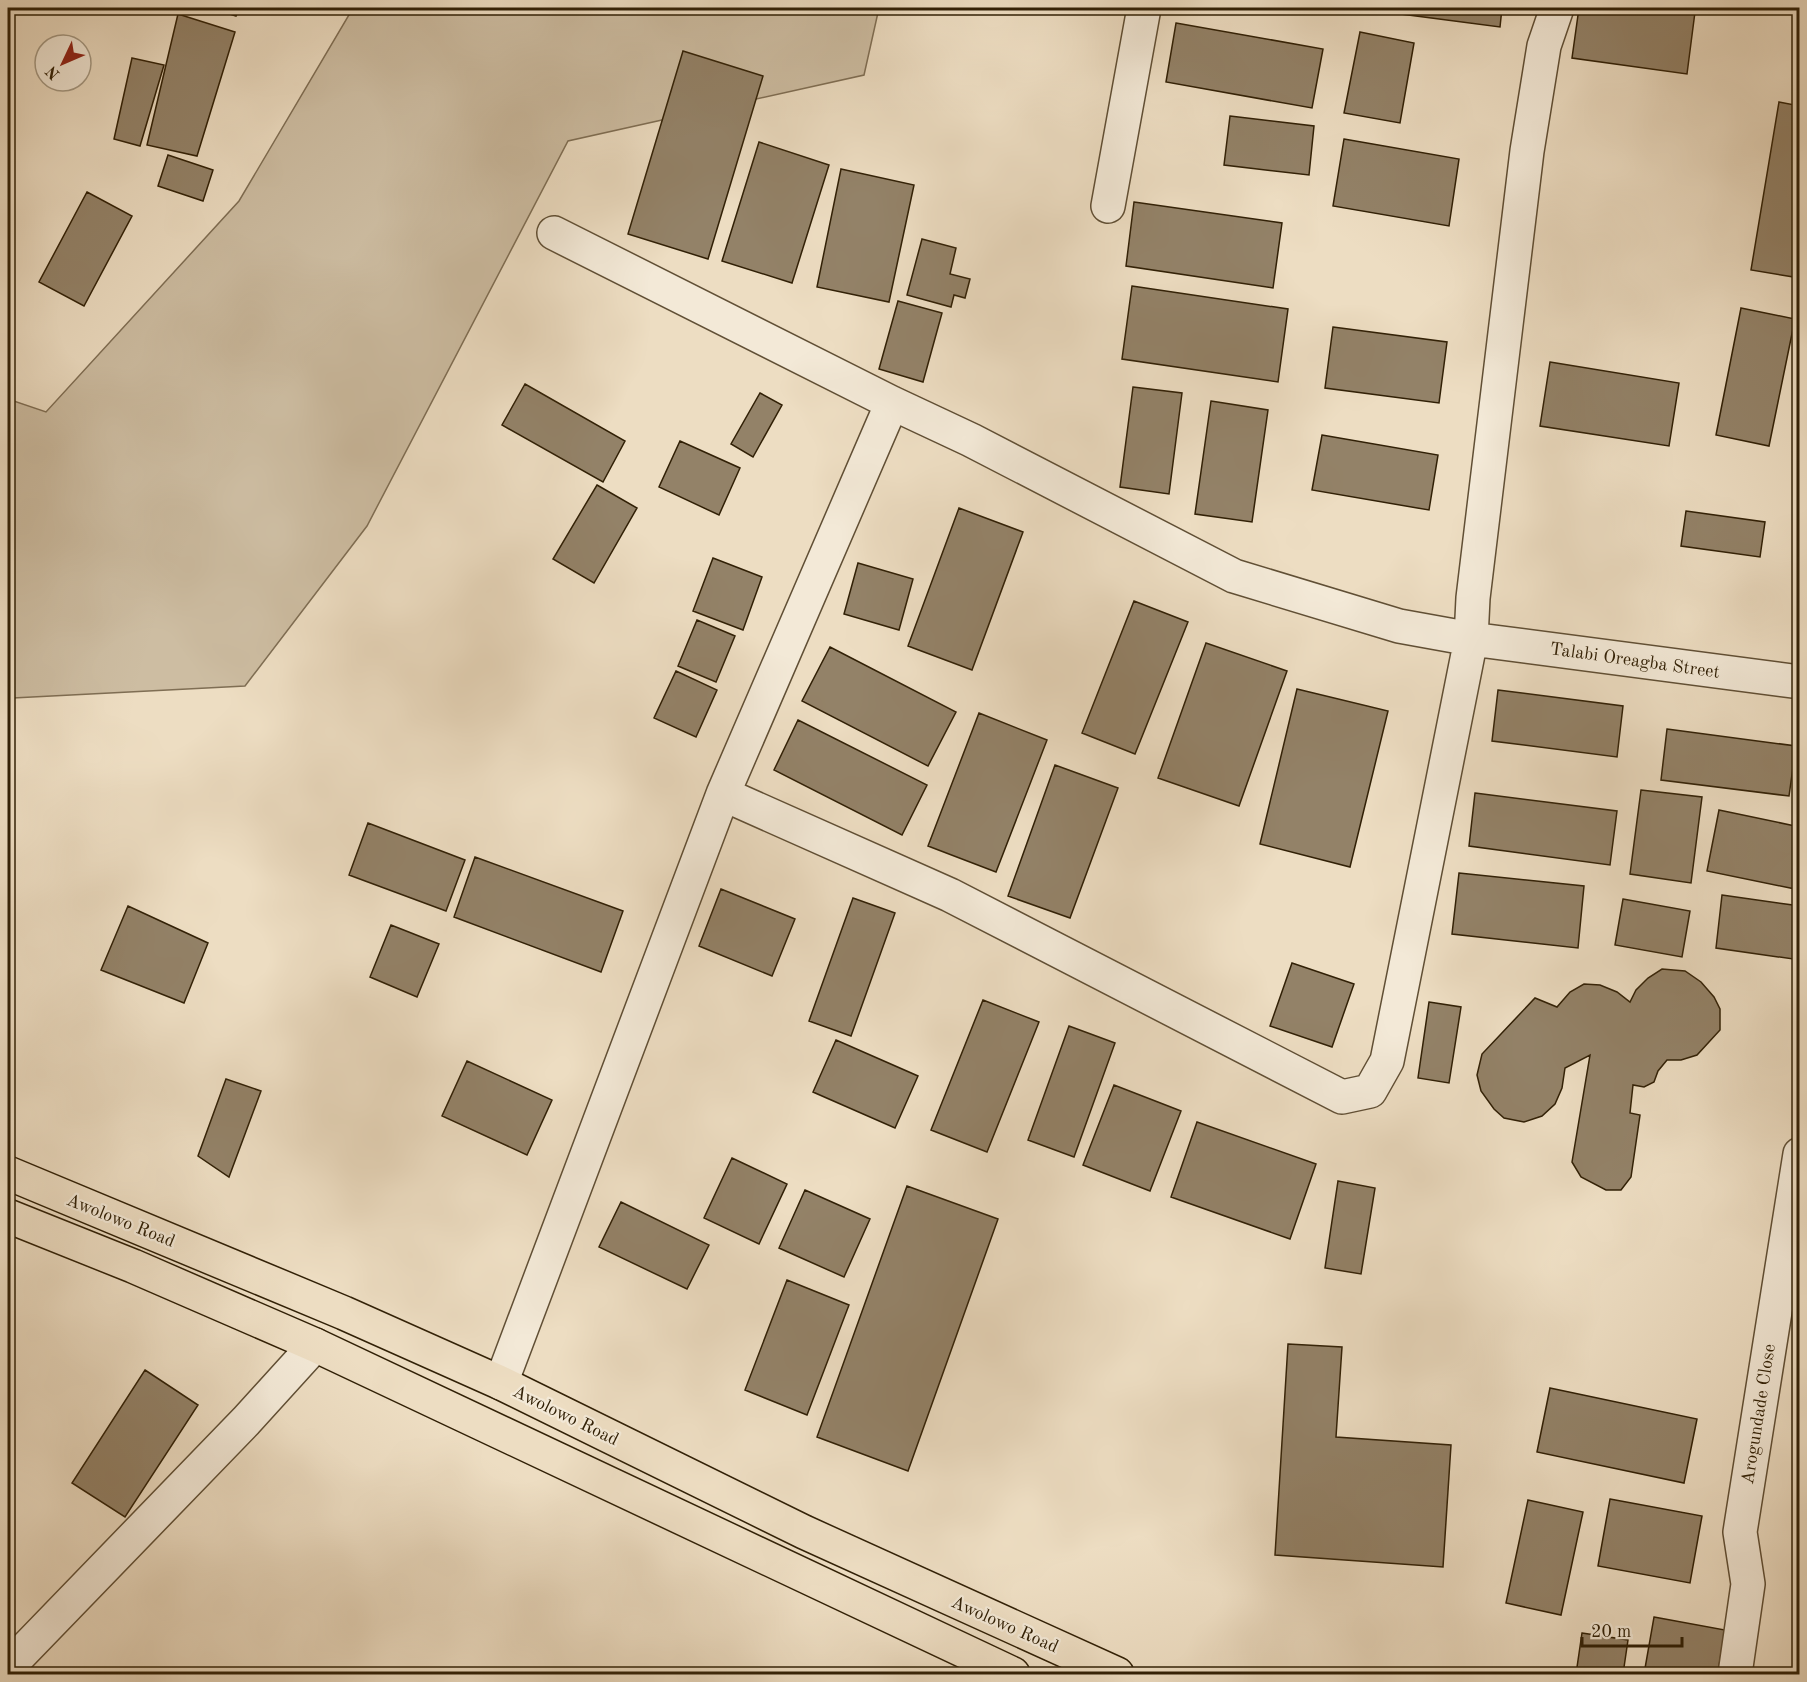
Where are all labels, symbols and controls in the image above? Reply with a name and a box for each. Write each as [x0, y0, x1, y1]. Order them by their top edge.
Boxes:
north arrow [33, 33, 93, 93]
text: N [43, 62, 64, 82]
street label: Talabi Oreagba Street [1549, 640, 1721, 682]
street label: Awolowo Road [64, 1191, 177, 1251]
street label: Arogundade Close [1739, 1343, 1779, 1486]
street label: Awolowo Road [510, 1383, 621, 1449]
street label: Awolowo Road [948, 1593, 1061, 1657]
scale bar [1582, 1610, 1682, 1648]
text: 20 m [1591, 1623, 1631, 1641]

